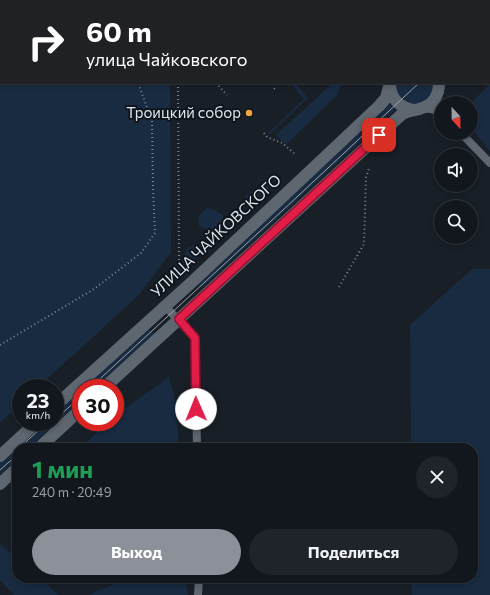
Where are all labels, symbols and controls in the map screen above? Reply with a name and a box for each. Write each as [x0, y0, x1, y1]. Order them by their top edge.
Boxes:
text: 60 m [86, 14, 152, 48]
icon: right [20, 16, 72, 68]
text: улица Чайковского [86, 48, 247, 70]
north arrow [434, 96, 478, 140]
map controls [434, 96, 478, 244]
place label: Троицкий собор [126, 103, 241, 121]
marker: Троицкий собор [244, 108, 254, 118]
pin [362, 118, 396, 152]
icon: arrive [368, 124, 390, 146]
button: sound [434, 148, 478, 192]
street label: УЛИЦА ЧАЙКОВСКОГО [146, 170, 284, 300]
button: search [434, 200, 478, 244]
speed limit sign: 30 [72, 379, 124, 431]
text: 23 [26, 388, 50, 412]
position arrow [175, 388, 217, 430]
text: km/h [26, 409, 50, 421]
text: 1 мин [32, 454, 93, 483]
button: close [416, 456, 458, 498]
text: 240 m · 20:49 [32, 484, 112, 500]
button: Выход [32, 529, 241, 575]
button: Поделиться [249, 529, 458, 575]

